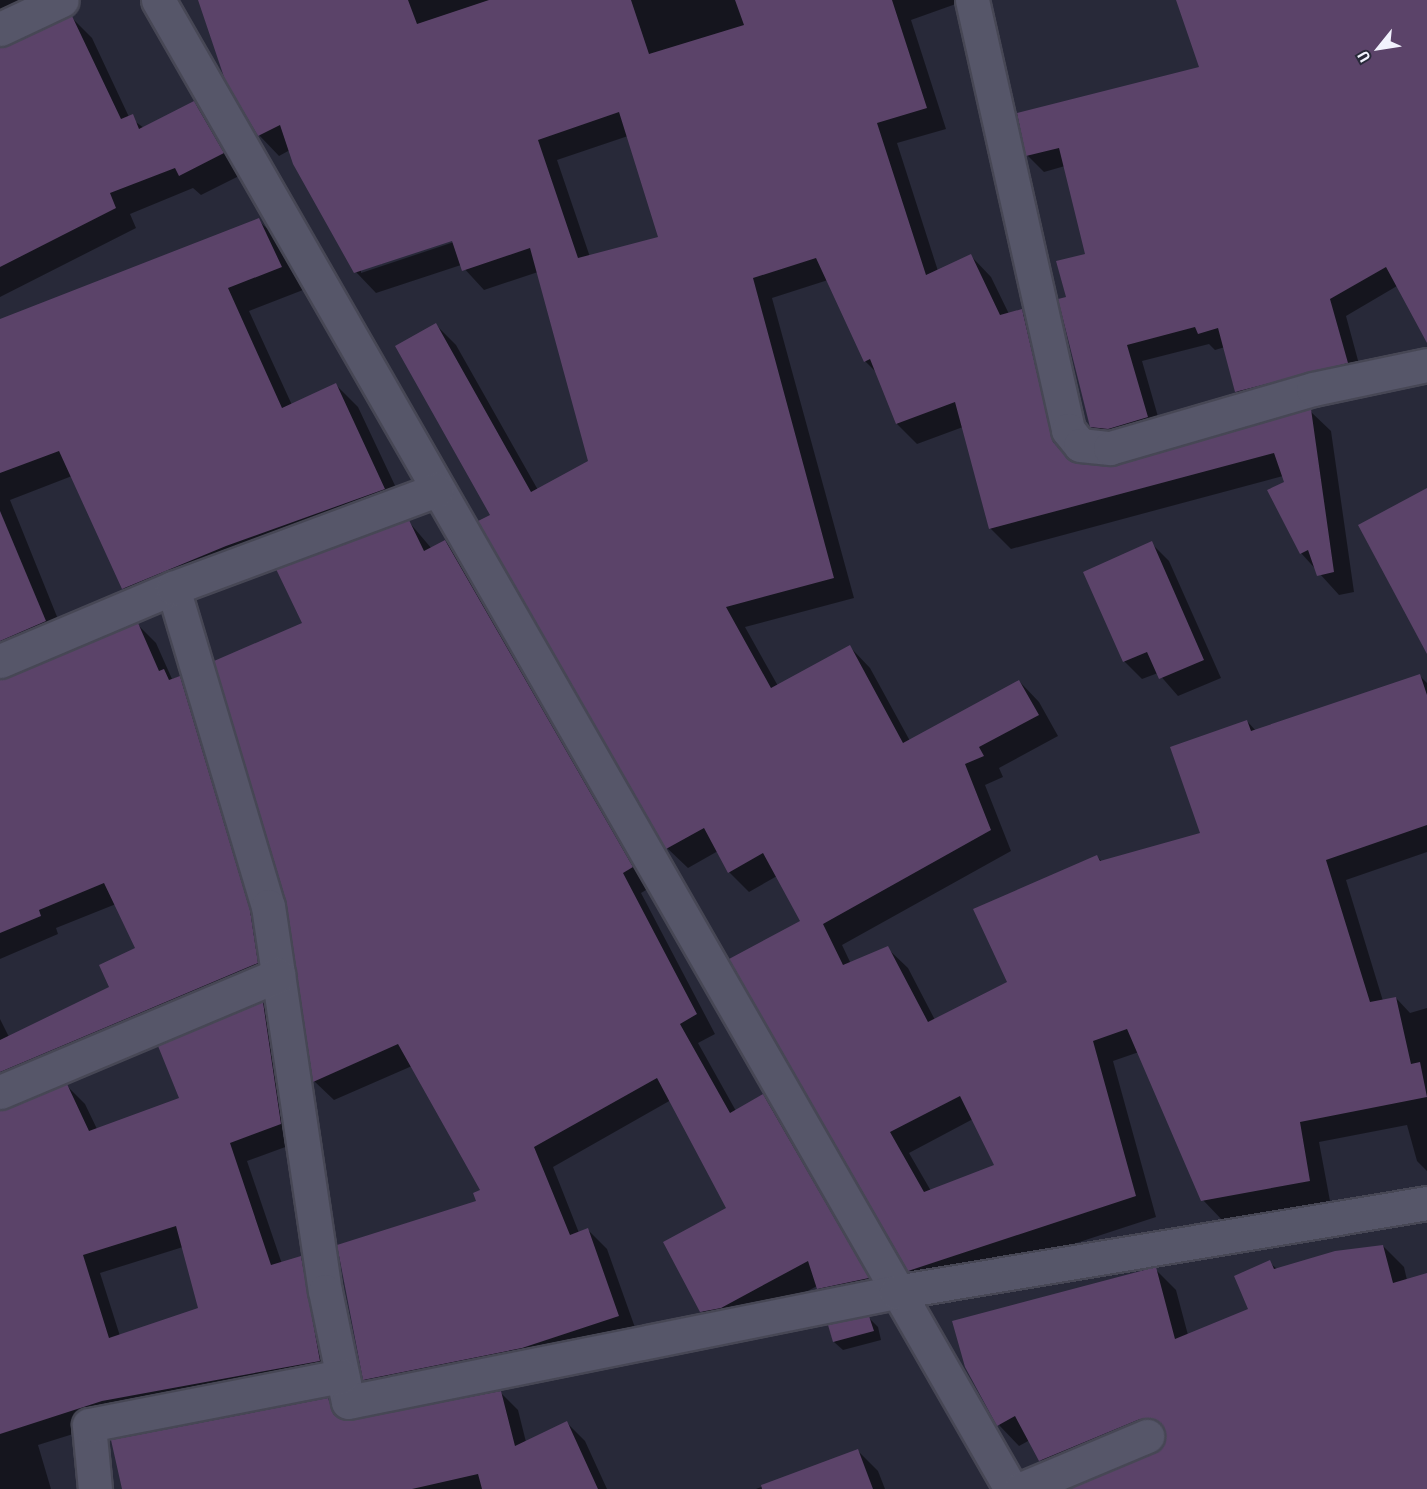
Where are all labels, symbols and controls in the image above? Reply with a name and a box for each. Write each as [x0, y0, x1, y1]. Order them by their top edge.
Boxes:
north arrow [1349, 18, 1409, 78]
text: U [1352, 47, 1375, 67]

